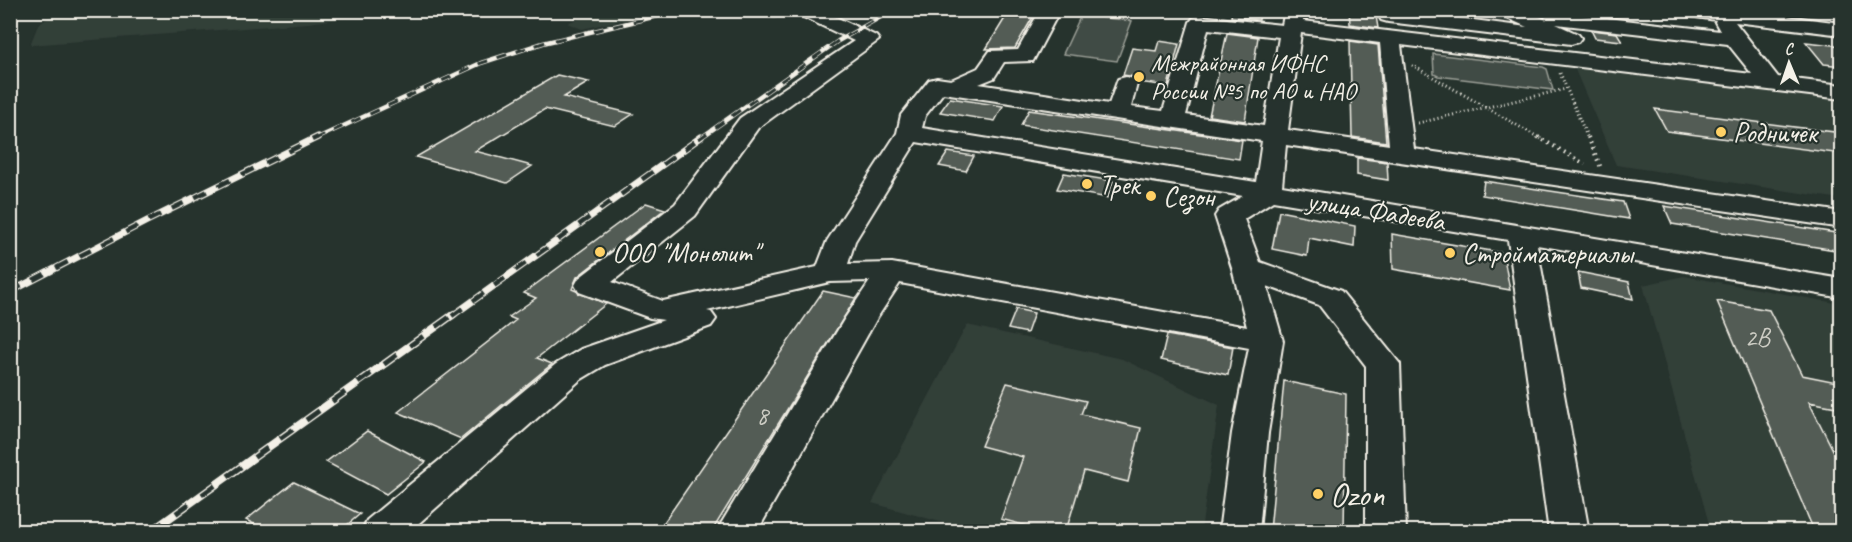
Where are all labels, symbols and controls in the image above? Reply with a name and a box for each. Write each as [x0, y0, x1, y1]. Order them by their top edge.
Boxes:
north arrow [1759, 33, 1819, 93]
text: С [1784, 39, 1795, 59]
place label: Межрайонная ИФНС России №5 по АО и НАО [1151, 48, 1359, 106]
marker: Межрайонная ИФНС России №5 по АО и НАО [1132, 70, 1146, 84]
place label: Родничек [1733, 115, 1819, 150]
marker: Родничек [1714, 125, 1728, 139]
place label: Трек [1099, 167, 1142, 202]
marker: Трек [1080, 177, 1094, 191]
place label: Сезон [1163, 179, 1216, 215]
street label: улица Фадеева [1302, 182, 1449, 239]
marker: Сезон [1144, 189, 1158, 203]
place label: ООО "Монолит" [612, 235, 764, 270]
place label: Стройматериалы [1462, 236, 1635, 271]
marker: ООО "Монолит" [593, 245, 607, 259]
marker: Стройматериалы [1443, 246, 1457, 260]
house number: 2В [1744, 321, 1771, 354]
house number: 8 [756, 399, 770, 432]
place label: Ozon [1330, 474, 1384, 516]
marker: Ozon [1311, 487, 1325, 501]

